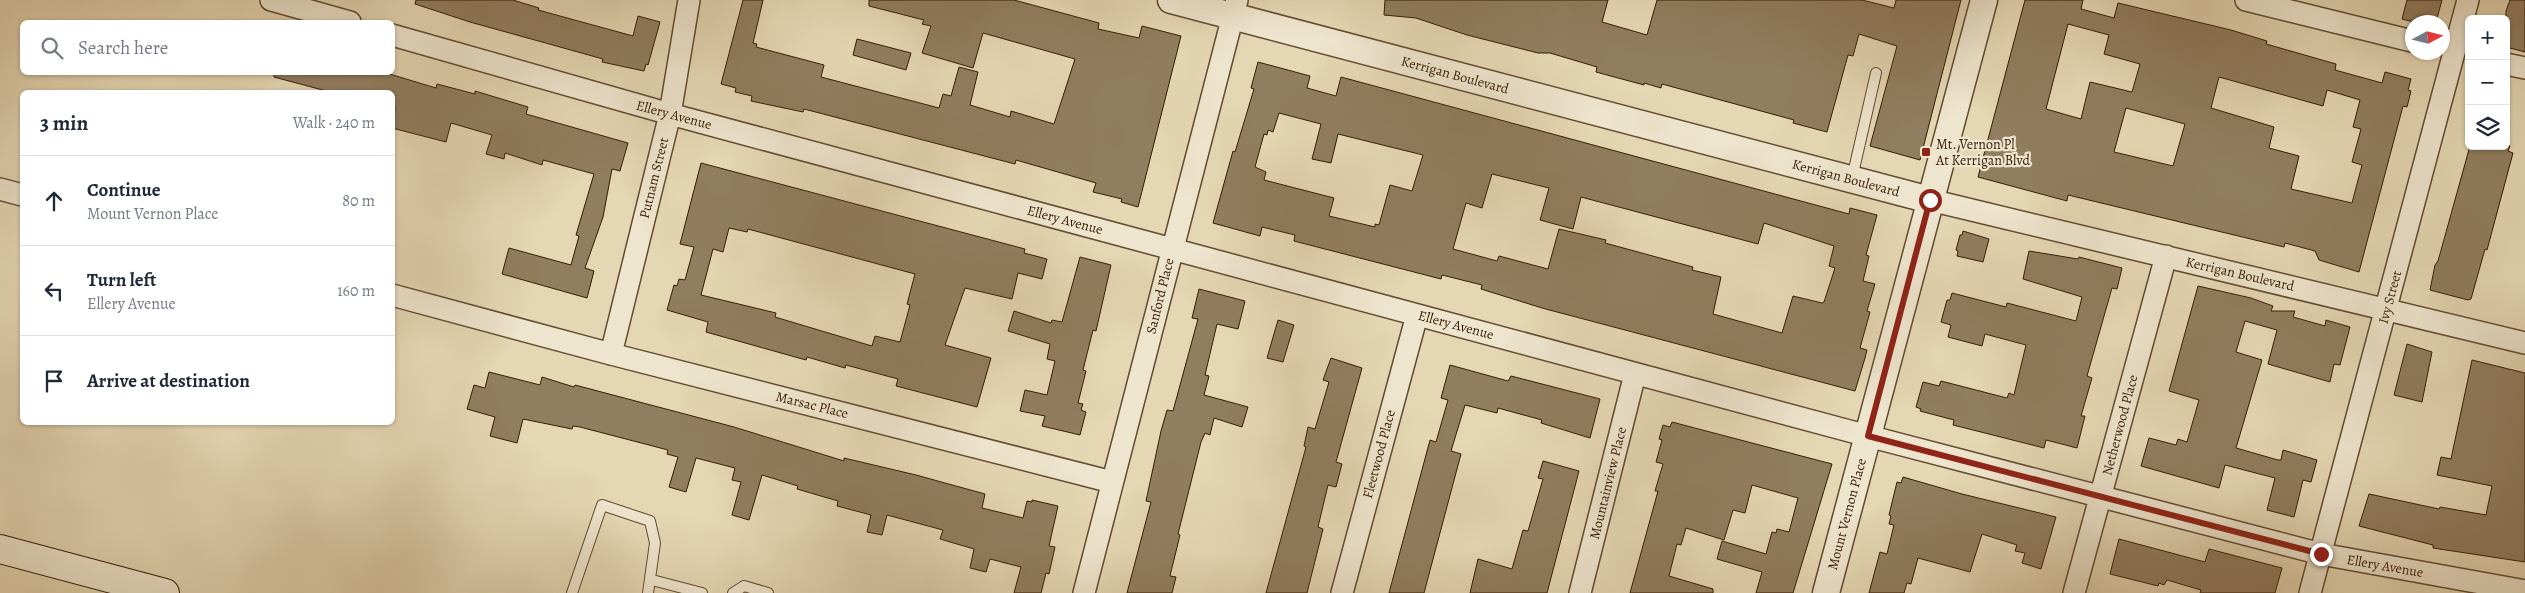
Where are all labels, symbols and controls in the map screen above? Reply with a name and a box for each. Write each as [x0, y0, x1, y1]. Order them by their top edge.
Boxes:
north arrow [2405, 15, 2450, 60]
map controls [2465, 15, 2510, 150]
button: + [2465, 15, 2510, 60]
search box [20, 20, 395, 75]
icon: search [38, 34, 66, 62]
text: Search here [78, 35, 168, 61]
street label: Kerrigan Boulevard [1399, 51, 1511, 99]
button: − [2465, 60, 2510, 105]
street label: Ellery Avenue [634, 96, 714, 134]
button: layers [2465, 105, 2510, 150]
text: 3 min [40, 109, 88, 137]
text: Walk · 240 m [293, 112, 375, 134]
street label: Putnam Street [635, 135, 673, 221]
place label: Mt. Vernon Pl At Kerrigan Blvd [1935, 135, 2030, 170]
marker: Mt. Vernon Pl At Kerrigan Blvd [1920, 146, 1932, 158]
street label: Kerrigan Boulevard [1790, 154, 1902, 202]
text: Continue [87, 177, 161, 203]
icon: ahead [40, 187, 68, 215]
route start [1919, 189, 1942, 212]
text: 80 m [342, 190, 375, 212]
street label: Ellery Avenue [1025, 201, 1105, 239]
text: Mount Vernon Place [87, 203, 219, 225]
street label: Kerrigan Boulevard [2184, 252, 2297, 296]
street label: Sanford Place [1141, 256, 1179, 336]
text: Turn left [87, 267, 156, 293]
street label: Ivy Street [2374, 268, 2406, 326]
icon: left [40, 277, 68, 305]
text: 160 m [337, 280, 375, 302]
text: Ellery Avenue [87, 293, 176, 315]
street label: Ellery Avenue [1416, 306, 1496, 344]
icon: arrive [40, 367, 68, 395]
text: Arrive at destination [87, 368, 250, 394]
street label: Netherwood Place [2097, 373, 2143, 477]
street label: Marsac Place [774, 387, 850, 423]
street label: Fleetwood Place [1358, 407, 1400, 501]
street label: Mountainview Place [1585, 425, 1631, 541]
street label: Mount Vernon Place [1823, 456, 1871, 572]
route end [2310, 543, 2333, 566]
street label: Ellery Avenue [2345, 550, 2425, 582]

